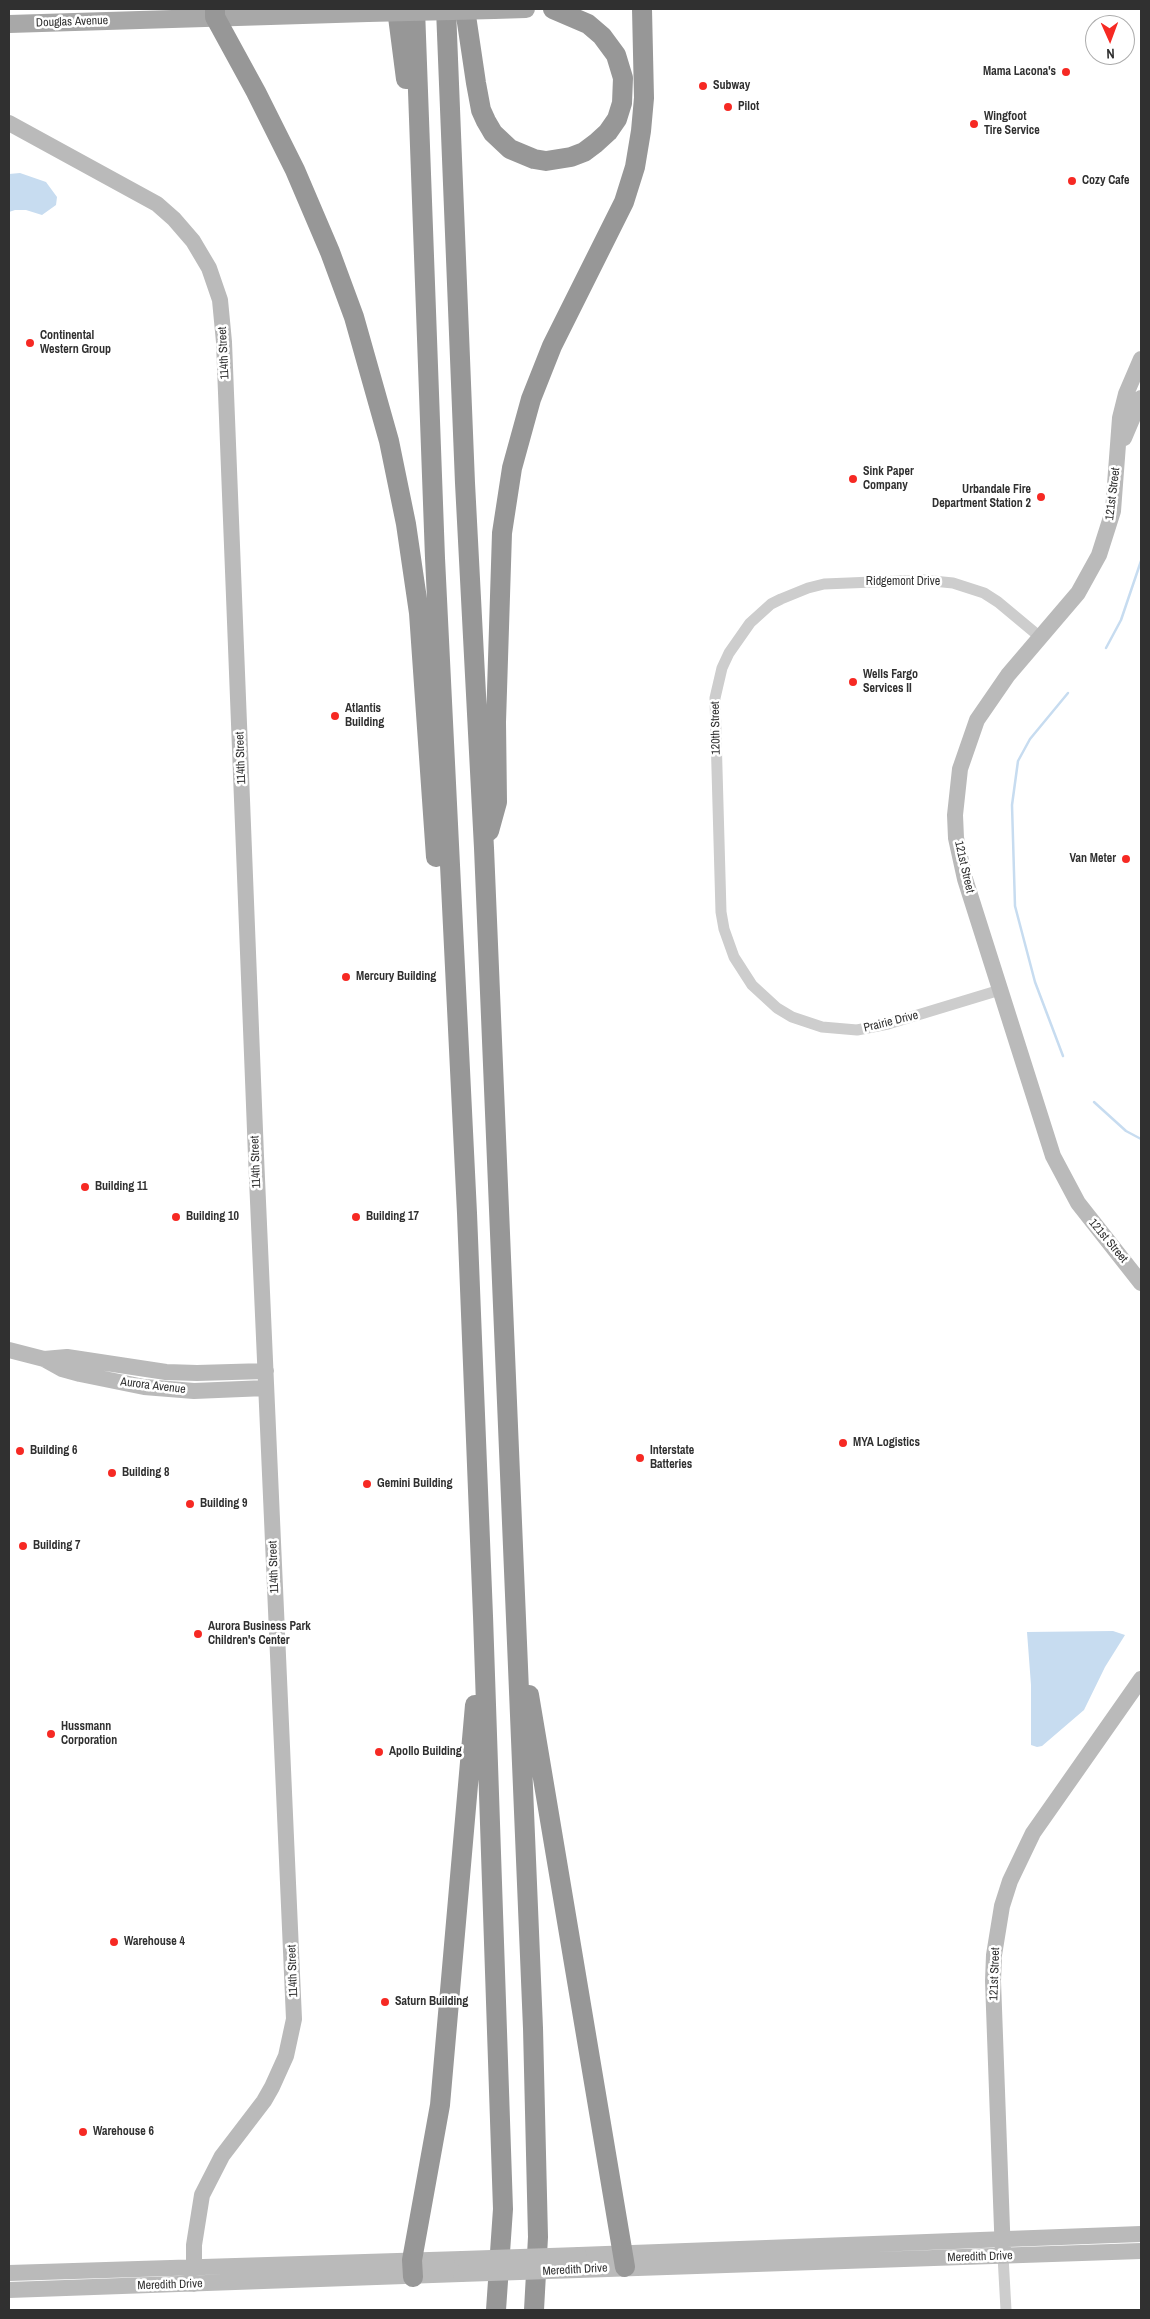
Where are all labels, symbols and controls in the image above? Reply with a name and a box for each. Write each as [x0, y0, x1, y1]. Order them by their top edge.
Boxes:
street label: Douglas Avenue [36, 14, 108, 30]
north arrow [1085, 15, 1135, 65]
text: N [1106, 45, 1115, 63]
place label: Mama Lacona's [983, 65, 1056, 79]
marker: Mama Lacona's [1060, 66, 1072, 78]
place label: Subway [713, 79, 750, 93]
marker: Subway [697, 80, 709, 92]
place label: Pilot [738, 100, 759, 114]
marker: Pilot [722, 101, 734, 113]
place label: Wingfoot Tire Service [984, 110, 1040, 138]
marker: Wingfoot Tire Service [968, 118, 980, 130]
place label: Cozy Cafe [1082, 174, 1130, 188]
marker: Cozy Cafe [1066, 175, 1078, 187]
street label: 114th Street [215, 326, 233, 380]
place label: Continental Western Group [40, 329, 111, 357]
marker: Continental Western Group [24, 337, 36, 349]
place label: Sink Paper Company [863, 465, 914, 493]
street label: 121st Street [1103, 467, 1123, 521]
marker: Sink Paper Company [847, 473, 859, 485]
place label: Urbandale Fire Department Station 2 [932, 483, 1031, 511]
marker: Urbandale Fire Department Station 2 [1035, 491, 1047, 503]
street label: Ridgemont Drive [866, 575, 940, 589]
place label: Wells Fargo Services II [863, 668, 918, 696]
marker: Wells Fargo Services II [847, 676, 859, 688]
street label: 120th Street [708, 701, 724, 755]
place label: Atlantis Building [345, 702, 384, 730]
marker: Atlantis Building [329, 710, 341, 722]
street label: 114th Street [233, 731, 249, 785]
street label: 121st Street [951, 840, 977, 894]
place label: Van Meter [1070, 852, 1116, 866]
marker: Van Meter [1120, 853, 1132, 865]
place label: Mercury Building [356, 970, 436, 984]
marker: Mercury Building [340, 971, 352, 983]
street label: Prairie Drive [862, 1008, 920, 1036]
street label: 114th Street [248, 1135, 264, 1189]
place label: Building 11 [95, 1180, 147, 1194]
marker: Building 11 [79, 1181, 91, 1193]
place label: Building 10 [186, 1210, 239, 1224]
place label: Building 17 [366, 1210, 419, 1224]
marker: Building 10 [170, 1211, 182, 1223]
marker: Building 17 [350, 1211, 362, 1223]
street label: 121st Street [1085, 1216, 1131, 1266]
street label: Aurora Avenue [120, 1375, 186, 1397]
place label: MYA Logistics [853, 1436, 920, 1450]
marker: MYA Logistics [837, 1437, 849, 1449]
place label: Building 6 [30, 1444, 78, 1458]
place label: Interstate Batteries [650, 1444, 694, 1472]
marker: Building 6 [14, 1445, 26, 1457]
marker: Interstate Batteries [634, 1452, 646, 1464]
place label: Building 8 [122, 1466, 170, 1480]
marker: Building 8 [106, 1467, 118, 1479]
place label: Gemini Building [377, 1477, 452, 1491]
marker: Gemini Building [361, 1478, 373, 1490]
place label: Building 9 [200, 1497, 248, 1511]
marker: Building 9 [184, 1498, 196, 1510]
place label: Building 7 [33, 1539, 81, 1553]
marker: Building 7 [17, 1540, 29, 1552]
street label: 114th Street [266, 1540, 282, 1594]
place label: Aurora Business Park Children's Center [208, 1620, 311, 1648]
marker: Aurora Business Park Children's Center [192, 1628, 204, 1640]
place label: Hussmann Corporation [61, 1720, 117, 1748]
marker: Hussmann Corporation [45, 1728, 57, 1740]
place label: Apollo Building [389, 1745, 462, 1759]
marker: Apollo Building [373, 1746, 385, 1758]
place label: Warehouse 4 [124, 1935, 185, 1949]
marker: Warehouse 4 [108, 1936, 120, 1948]
street label: 114th Street [285, 1944, 301, 1998]
street label: 121st Street [987, 1947, 1003, 2001]
place label: Saturn Building [395, 1995, 468, 2009]
marker: Saturn Building [379, 1996, 391, 2008]
place label: Warehouse 6 [93, 2125, 154, 2139]
marker: Warehouse 6 [77, 2126, 89, 2138]
street label: Meredith Drive [947, 2249, 1013, 2265]
street label: Meredith Drive [542, 2261, 608, 2279]
street label: Meredith Drive [137, 2277, 203, 2293]

